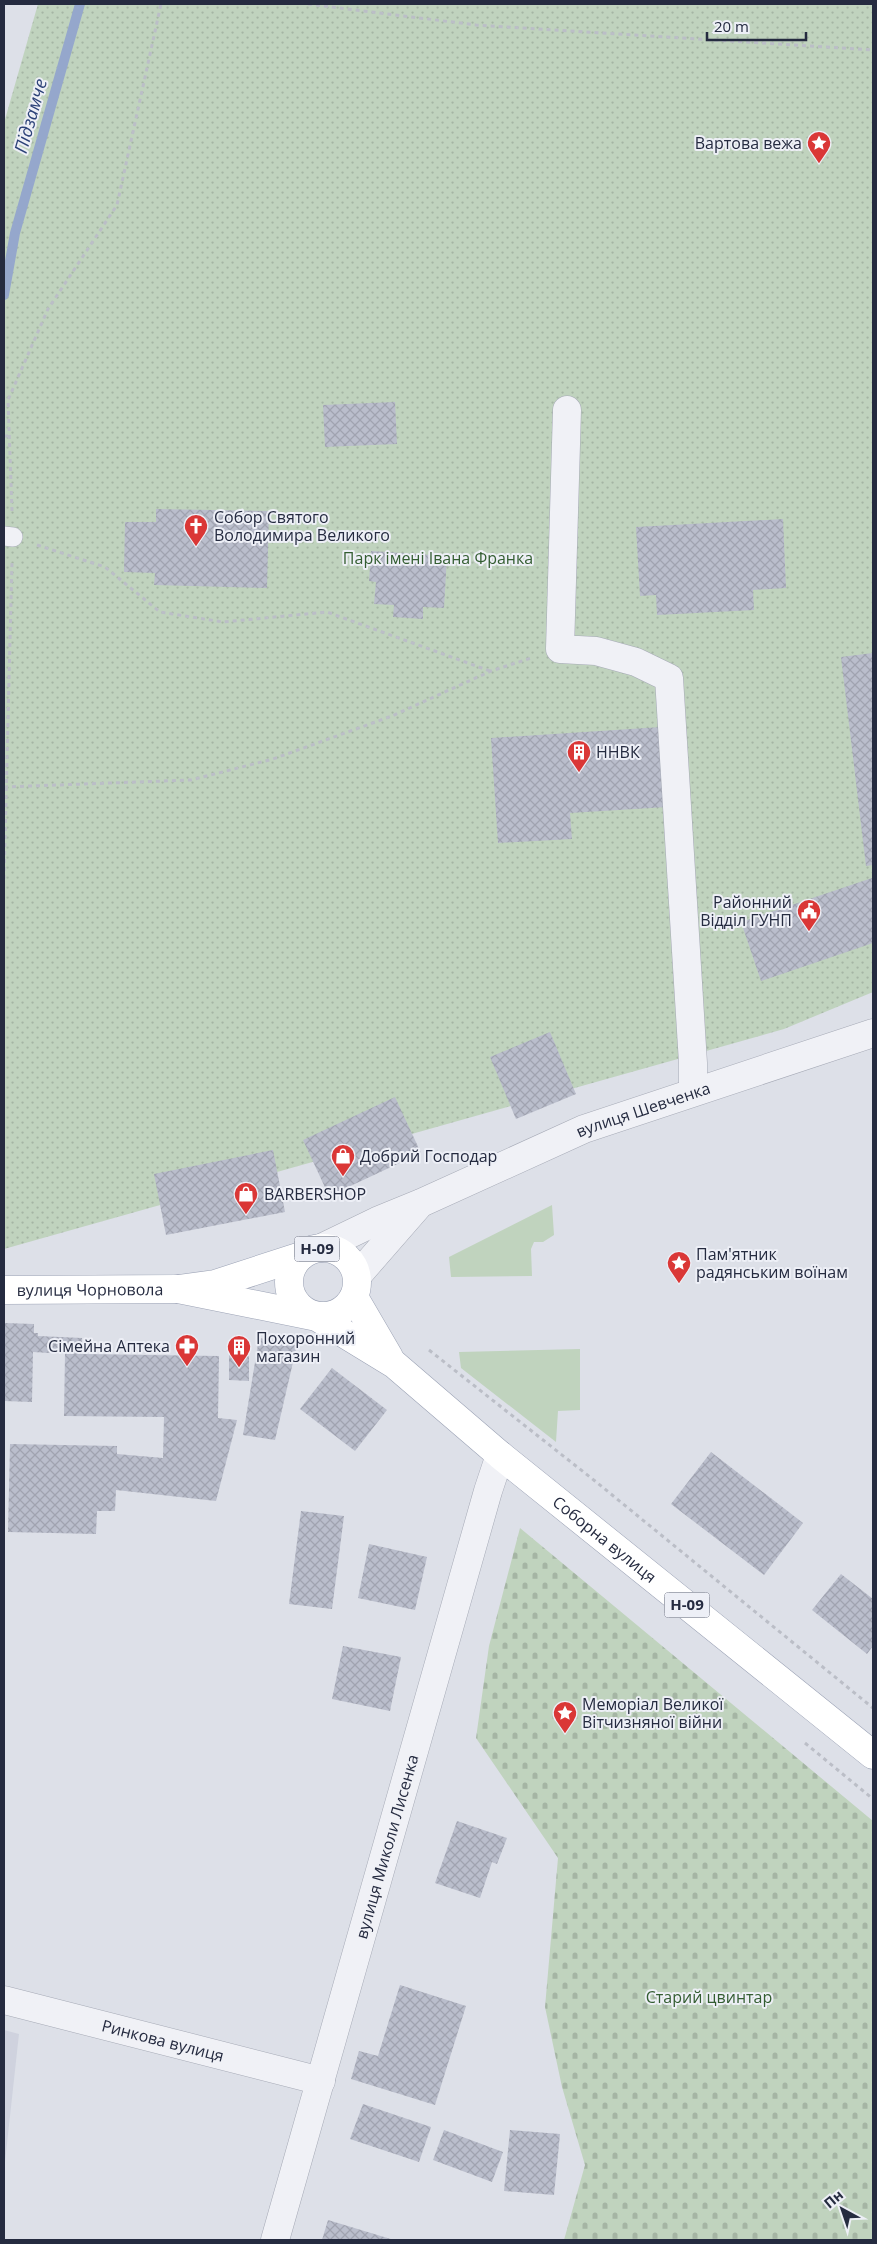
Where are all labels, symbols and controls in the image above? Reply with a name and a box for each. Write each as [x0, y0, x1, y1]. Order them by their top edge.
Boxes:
scale bar [707, 10, 806, 42]
text: 20 m [714, 16, 749, 36]
water label: Підзамче [8, 76, 52, 156]
place icon: Вартова вежа [806, 130, 832, 164]
place label: Вартова вежа [695, 132, 802, 154]
place label: Собор Святого Володимира Великого [214, 506, 390, 546]
church icon: Собор Святого Володимира Великого [183, 513, 209, 547]
park label: Парк імені Івана Франка [343, 547, 533, 569]
building icon: ННВК [566, 739, 592, 773]
place label: ННВК [596, 741, 640, 763]
place label: Районний Відділ ГУНП [700, 891, 792, 931]
public building icon: Районний Відділ ГУНП [796, 898, 822, 932]
street label: вулиця Шевченка [572, 1077, 713, 1142]
shop icon: Добрий Господар [330, 1143, 356, 1177]
place label: Добрий Господар [360, 1145, 497, 1167]
shop icon: BARBERSHOP [233, 1181, 259, 1215]
place label: BARBERSHOP [264, 1183, 366, 1205]
road number: Н-09 [294, 1236, 340, 1262]
place label: Пам'ятник радянським воїнам [696, 1243, 848, 1283]
place icon: Пам'ятник радянським воїнам [666, 1250, 692, 1284]
street label: вулиця Чорновола [17, 1278, 163, 1301]
place label: Похоронний магазин [256, 1327, 355, 1367]
pharmacy icon: Сімейна Аптека [174, 1333, 200, 1367]
building icon: Похоронний магазин [226, 1334, 252, 1368]
place label: Сімейна Аптека [48, 1335, 170, 1357]
street label: Соборна вулиця [548, 1491, 661, 1588]
road number: Н-09 [664, 1592, 710, 1618]
place label: Меморіал Великої Вітчизняної війни [582, 1693, 724, 1733]
place icon: Меморіал Великої Вітчизняної війни [552, 1700, 578, 1734]
street label: вулиця Миколи Лисенка [350, 1752, 424, 1941]
park label: Старий цвинтар [646, 1986, 772, 2008]
street label: Ринкова вулиця [99, 2014, 226, 2067]
north arrow [817, 2184, 867, 2234]
text: Пн [820, 2185, 847, 2212]

